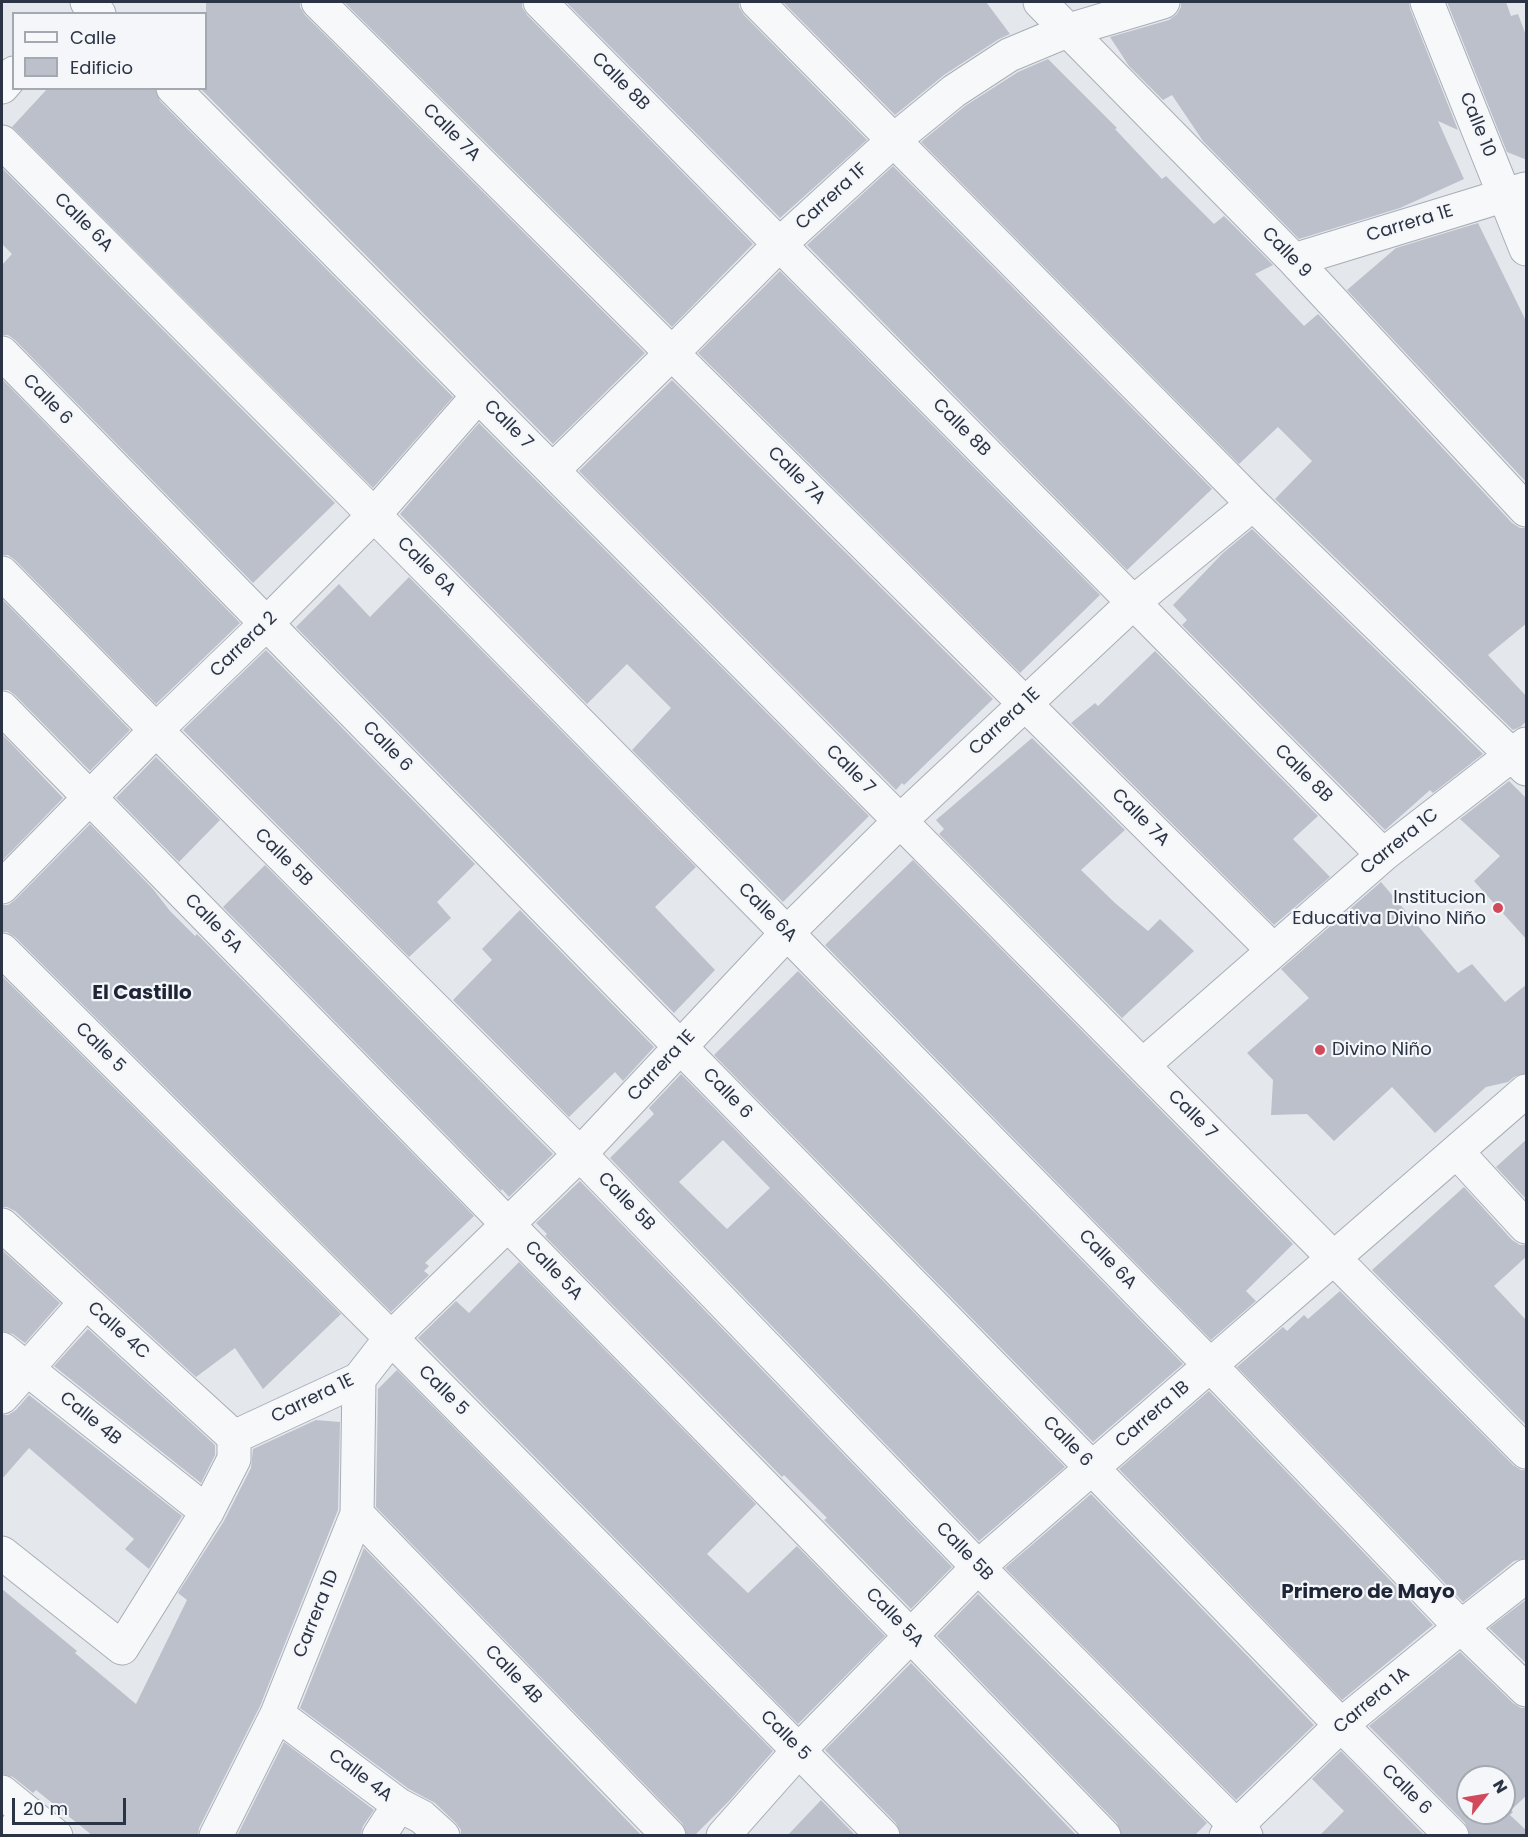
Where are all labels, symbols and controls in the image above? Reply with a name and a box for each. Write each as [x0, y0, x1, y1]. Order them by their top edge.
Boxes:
legend [12, 12, 207, 90]
text: Calle [70, 25, 116, 50]
street label: Calle 8B [586, 48, 654, 116]
text: Edificio [70, 55, 133, 80]
street label: Calle 10 [1454, 89, 1500, 161]
street label: Calle 7A [418, 100, 484, 166]
street label: Carrera 1F [792, 159, 872, 235]
street label: Calle 6A [49, 189, 117, 257]
street label: Carrera 1E [1364, 201, 1456, 247]
street label: Calle 9 [1257, 223, 1315, 283]
street label: Calle 6 [18, 370, 76, 430]
street label: Calle 8B [927, 394, 995, 462]
street label: Calle 7 [479, 396, 537, 454]
street label: Calle 7A [763, 443, 829, 509]
street label: Calle 6A [392, 533, 460, 601]
street label: Carrera 2 [206, 608, 282, 682]
street label: Carrera 1E [965, 684, 1045, 760]
street label: Calle 6 [358, 717, 416, 777]
street label: Calle 8B [1269, 740, 1337, 808]
street label: Calle 7 [821, 741, 879, 799]
street label: Calle 7A [1107, 785, 1173, 851]
street label: Carrera 1C [1357, 804, 1443, 880]
street label: Calle 5B [249, 824, 317, 892]
street label: Calle 6A [733, 879, 801, 947]
place label: Institucion Educativa Divino Niño [1292, 887, 1486, 930]
street label: Calle 5A [179, 890, 247, 958]
marker: Institucion Educativa Divino Niño [1491, 901, 1505, 915]
district label: El Castillo [92, 982, 192, 1006]
street label: Calle 5 [70, 1018, 130, 1078]
street label: Carrera 1E [624, 1026, 700, 1106]
place label: Divino Niño [1332, 1039, 1432, 1061]
marker: Divino Niño [1313, 1043, 1327, 1057]
street label: Calle 6 [698, 1064, 756, 1124]
street label: Calle 7 [1163, 1086, 1221, 1144]
street label: Calle 5B [593, 1168, 659, 1236]
street label: Calle 6A [1073, 1226, 1141, 1294]
street label: Calle 5A [519, 1237, 587, 1305]
street label: Calle 4C [82, 1298, 154, 1364]
street label: Calle 5 [413, 1361, 473, 1421]
street label: Carrera 1E [268, 1370, 358, 1428]
street label: Carrera 1B [1112, 1377, 1194, 1453]
street label: Calle 4B [55, 1388, 125, 1450]
street label: Calle 6 [1038, 1412, 1096, 1472]
street label: Calle 5B [931, 1518, 997, 1586]
street label: Carrera 1D [290, 1567, 344, 1661]
district label: Primero de Mayo [1281, 1581, 1455, 1605]
street label: Calle 5A [860, 1584, 928, 1652]
street label: Calle 4B [480, 1641, 546, 1709]
street label: Carrera 1A [1330, 1663, 1414, 1739]
street label: Calle 5 [755, 1706, 815, 1766]
street label: Calle 4A [324, 1745, 396, 1807]
street label: Calle 6 [1376, 1760, 1436, 1820]
north arrow [1456, 1765, 1516, 1825]
text: N [1487, 1775, 1513, 1798]
scale bar [15, 1786, 129, 1824]
text: 20 m [23, 1796, 68, 1821]

